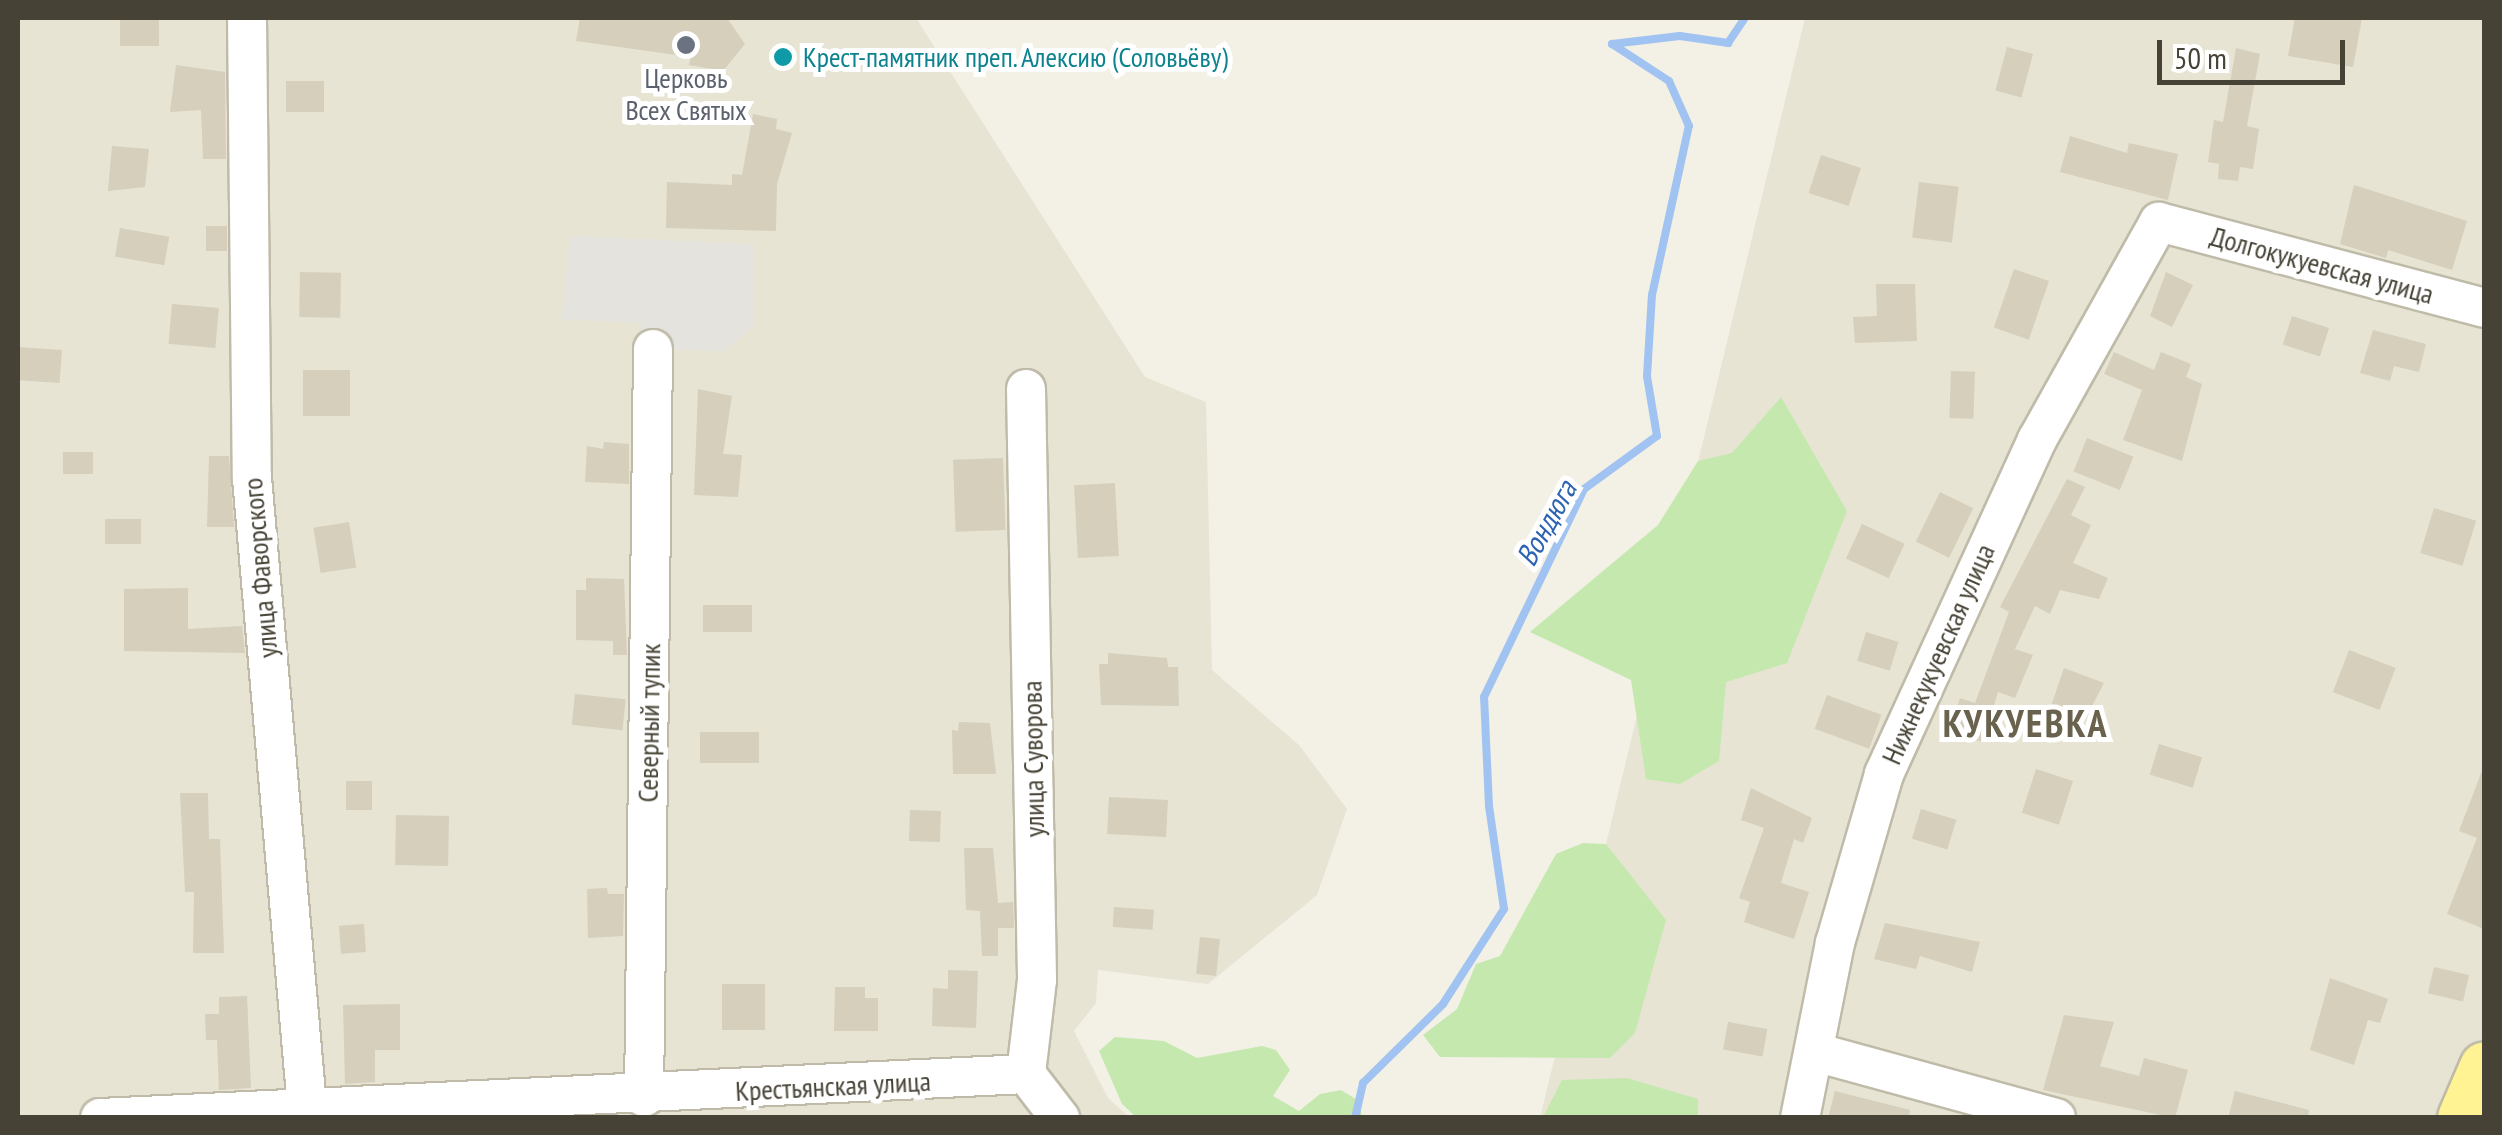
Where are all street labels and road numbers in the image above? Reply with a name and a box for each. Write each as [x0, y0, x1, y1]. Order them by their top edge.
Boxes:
street label: Долгокукуевская улица [2207, 219, 2437, 311]
street label: улица Фаворского [235, 477, 285, 659]
street label: Нижнекукуевская улица [1874, 539, 2002, 769]
street label: Северный тупик [631, 643, 667, 803]
street label: улица Суворова [1015, 680, 1051, 838]
street label: Крестьянская улица [734, 1064, 932, 1108]

